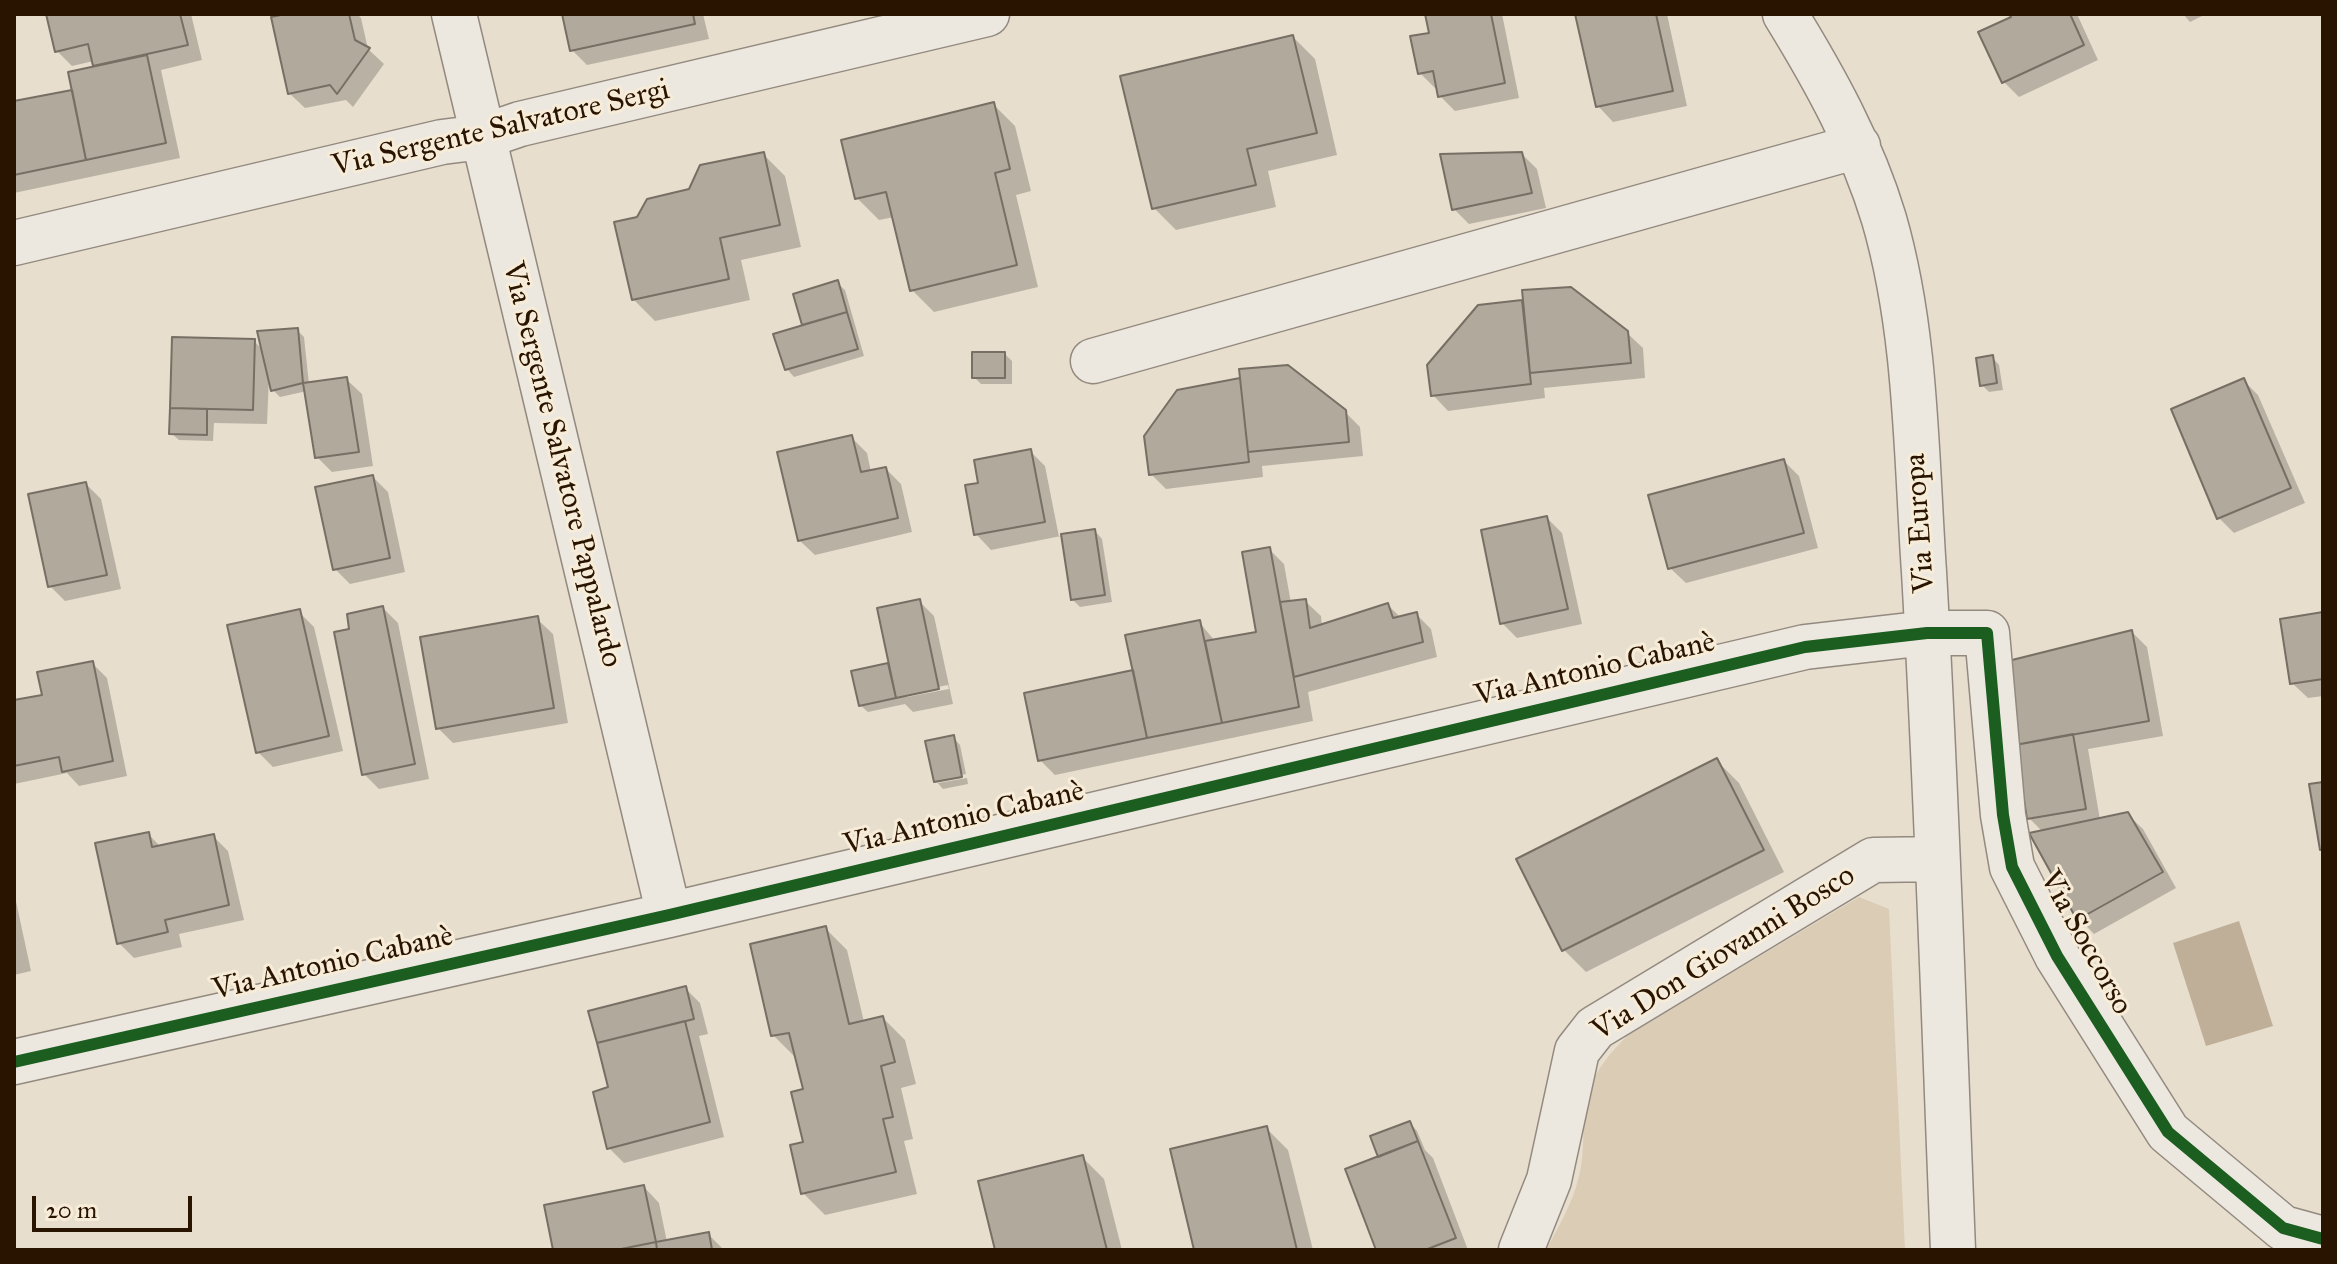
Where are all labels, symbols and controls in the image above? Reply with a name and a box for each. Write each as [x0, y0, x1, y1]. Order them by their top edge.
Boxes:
street label: Via Sergente Salvatore Sergi [329, 73, 673, 185]
street label: Via Sergente Salvatore Pappalardo [493, 259, 629, 671]
street label: Via Europa [1898, 452, 1944, 594]
street label: Via Antonio Cabanè [1471, 625, 1719, 715]
street label: Via Antonio Cabanè [840, 774, 1088, 864]
street label: Via Don Giovanni Bosco [1586, 858, 1862, 1050]
street label: Via Soccorso [2031, 865, 2139, 1021]
street label: Via Antonio Cabanè [209, 919, 457, 1009]
scale bar [36, 1180, 196, 1230]
text: 20 m [46, 1195, 97, 1225]

